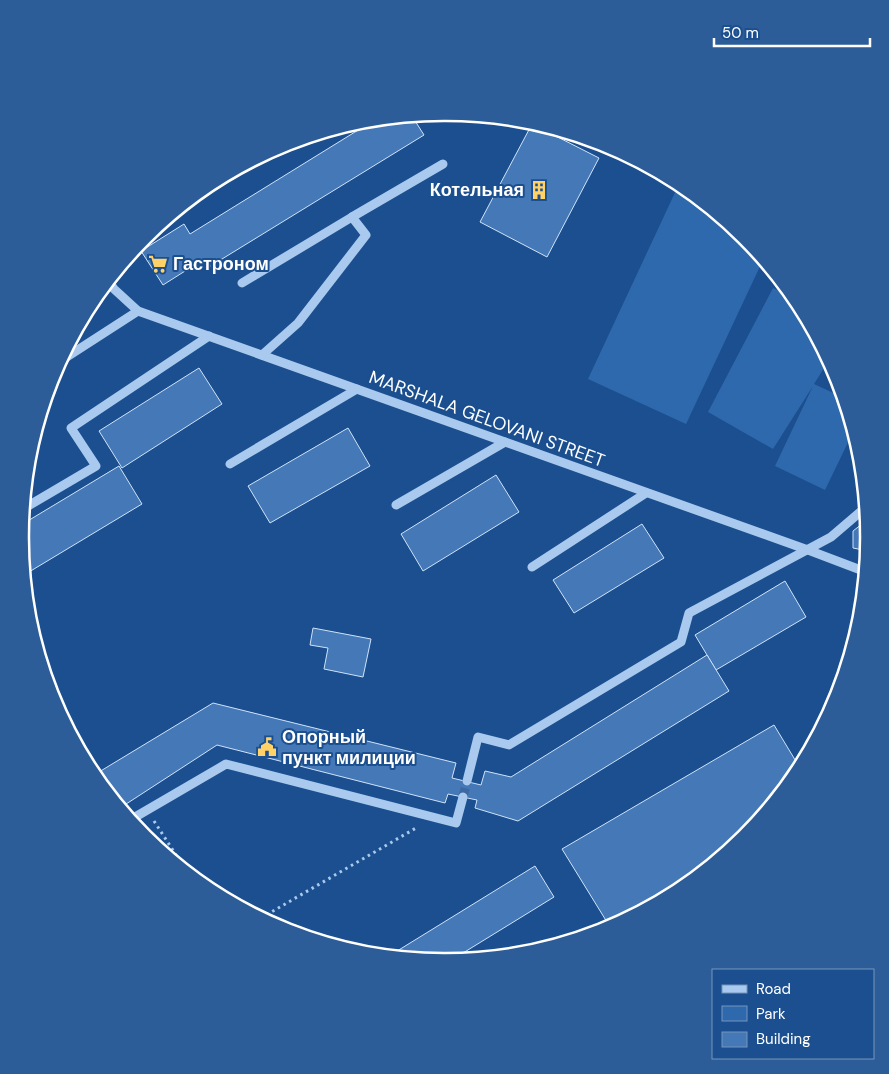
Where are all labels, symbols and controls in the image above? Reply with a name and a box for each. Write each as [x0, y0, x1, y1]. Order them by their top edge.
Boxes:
scale bar [714, 15, 870, 47]
text: 50 m [722, 23, 759, 43]
place label: Котельная [430, 178, 524, 202]
building icon: Котельная [528, 179, 550, 201]
place label: Гастроном [173, 252, 269, 276]
supermarket icon: Гастроном [147, 253, 169, 275]
street label: MARSHALA GELOVANI STREET [366, 365, 608, 473]
place label: Опорный пункт милиции [282, 725, 416, 770]
public building icon: Опорный пункт милиции [256, 736, 278, 758]
legend [712, 969, 874, 1059]
text: Road [756, 979, 791, 999]
text: Park [756, 1004, 786, 1024]
text: Building [756, 1029, 811, 1049]

